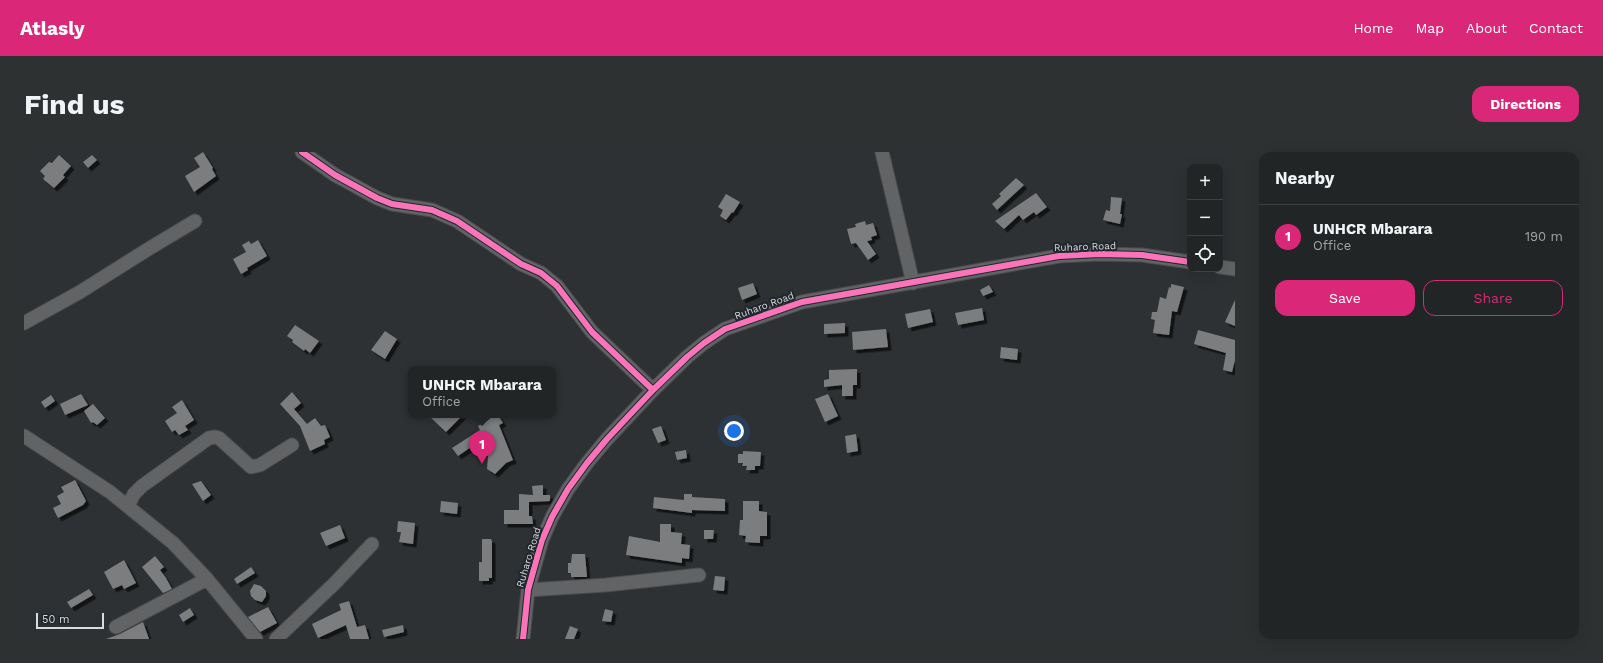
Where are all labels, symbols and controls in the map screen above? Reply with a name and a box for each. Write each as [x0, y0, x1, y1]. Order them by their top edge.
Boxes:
text: Atlasly [20, 17, 85, 40]
text: Home [1353, 20, 1393, 36]
text: Map [1415, 20, 1444, 36]
text: About [1466, 20, 1507, 36]
text: Contact [1529, 20, 1583, 36]
button: Directions [1472, 86, 1579, 122]
text: Find us [24, 88, 124, 121]
map controls [1187, 164, 1223, 272]
button: + [1187, 164, 1223, 200]
text: Nearby [1275, 168, 1334, 188]
button: − [1187, 200, 1223, 236]
text: UNHCR Mbarara [1313, 220, 1432, 238]
text: 1 [1285, 229, 1291, 244]
text: 190 m [1525, 229, 1563, 244]
button: locate [1187, 236, 1223, 272]
text: Office [1313, 238, 1351, 253]
street label: Ruharo Road [1054, 240, 1116, 253]
button: Save [1275, 280, 1415, 316]
button: Share [1423, 280, 1563, 316]
street label: Ruharo Road [733, 290, 795, 321]
popup [408, 366, 556, 418]
text: UNHCR Mbarara [422, 376, 542, 394]
text: Office [422, 394, 460, 409]
your location [724, 421, 744, 441]
pin: 1 [469, 431, 495, 464]
street label: Ruharo Road [514, 526, 543, 589]
scale bar [36, 611, 104, 630]
text: 50 m [42, 613, 69, 626]

